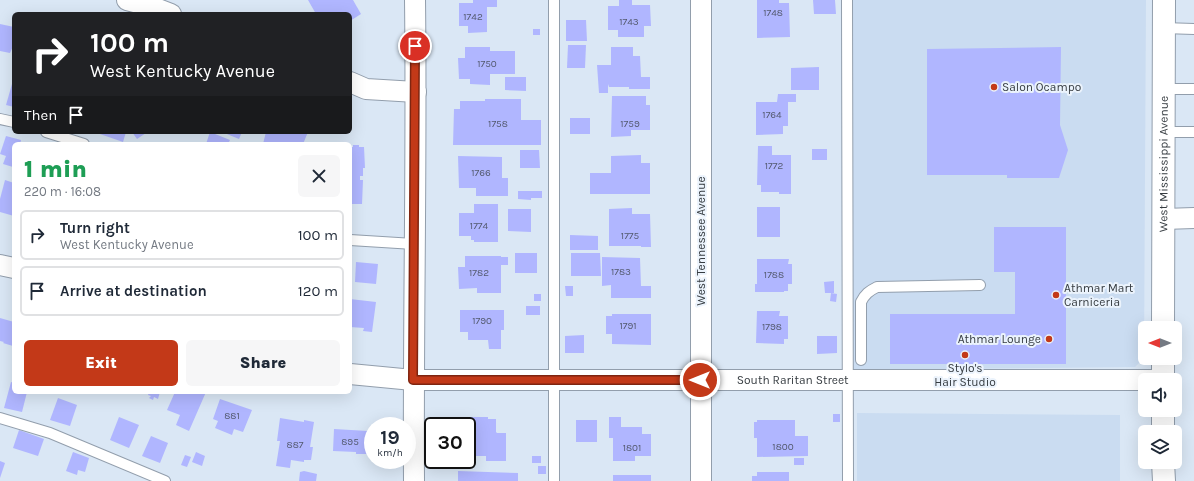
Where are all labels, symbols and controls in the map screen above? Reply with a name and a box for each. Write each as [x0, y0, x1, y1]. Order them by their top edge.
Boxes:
house number: 1748 [763, 7, 783, 19]
house number: 1742 [463, 11, 483, 23]
house number: 1743 [619, 16, 639, 28]
text: 100 m [90, 26, 169, 59]
icon: right [24, 28, 76, 80]
pin [398, 29, 432, 63]
icon: arrive [404, 35, 426, 57]
house number: 1750 [477, 58, 497, 70]
text: West Kentucky Avenue [90, 60, 275, 82]
place label: Salon Ocampo [1002, 80, 1081, 94]
marker: Salon Ocampo [989, 82, 999, 92]
street label: West Mississippi Avenue [1156, 96, 1171, 232]
icon: arrive [65, 104, 87, 126]
text: Then [24, 106, 57, 124]
house number: 1764 [762, 109, 782, 121]
house number: 1758 [488, 118, 508, 130]
house number: 1759 [620, 118, 640, 130]
text: 1 min [24, 155, 87, 183]
button: close [298, 155, 340, 197]
house number: 1772 [765, 160, 783, 172]
house number: 1766 [471, 167, 491, 179]
street label: West Tennessee Avenue [694, 176, 708, 306]
text: 220 m · 16:08 [24, 184, 101, 199]
text: Turn right [60, 219, 130, 237]
house number: 1774 [470, 220, 489, 232]
icon: right [26, 224, 48, 246]
text: 100 m [298, 226, 338, 244]
house number: 1775 [621, 230, 640, 242]
text: West Kentucky Avenue [60, 237, 194, 252]
house number: 1783 [611, 266, 631, 278]
house number: 1782 [469, 267, 489, 279]
house number: 1788 [764, 269, 784, 281]
icon: arrive [26, 280, 48, 302]
place label: Athmar Mart Carniceria [1064, 281, 1134, 309]
text: Arrive at destination [60, 282, 207, 300]
text: 120 m [298, 282, 338, 300]
marker: Athmar Mart Carniceria [1051, 290, 1061, 300]
house number: 1790 [472, 315, 492, 327]
house number: 1791 [619, 320, 637, 332]
house number: 1798 [762, 321, 782, 333]
north arrow [1138, 321, 1182, 365]
map controls [1138, 321, 1182, 469]
place label: Athmar Lounge [958, 332, 1041, 346]
marker: Athmar Lounge [1044, 334, 1054, 344]
button: Exit [24, 340, 178, 386]
button: Share [186, 340, 340, 386]
marker: Stylo's Hair Studio [960, 350, 970, 360]
position arrow [679, 359, 721, 401]
place label: Stylo's Hair Studio [934, 361, 996, 389]
street label: South Raritan Street [737, 373, 849, 387]
button: sound [1138, 373, 1182, 417]
house number: 881 [224, 410, 240, 422]
speed limit sign: 30 [424, 417, 476, 469]
button: layers [1138, 425, 1182, 469]
text: 19 [380, 426, 400, 449]
house number: 895 [341, 436, 359, 448]
house number: 887 [287, 439, 304, 451]
house number: 1800 [772, 441, 794, 453]
house number: 1801 [623, 442, 641, 454]
text: km/h [377, 447, 403, 459]

